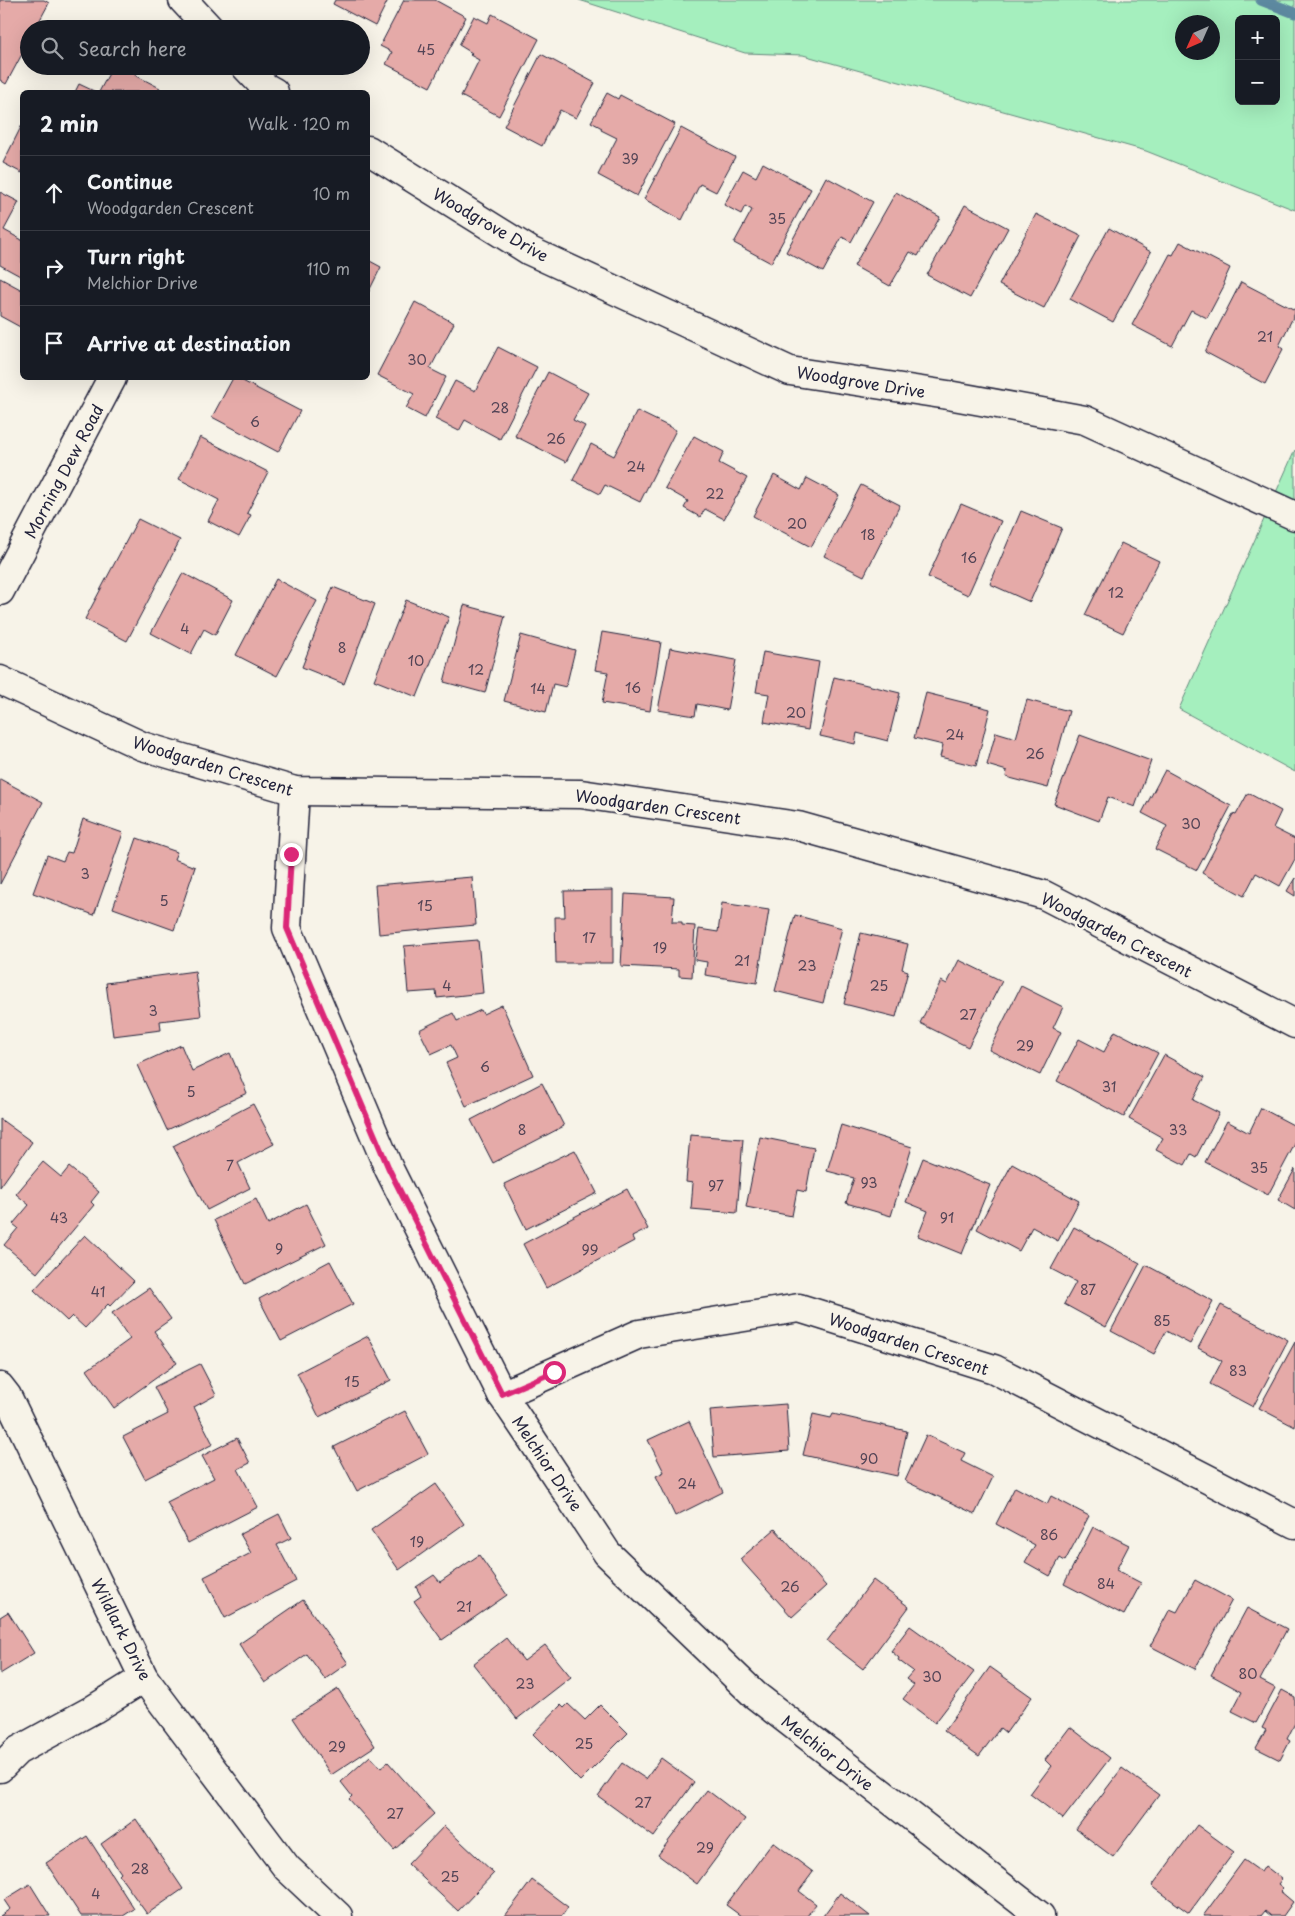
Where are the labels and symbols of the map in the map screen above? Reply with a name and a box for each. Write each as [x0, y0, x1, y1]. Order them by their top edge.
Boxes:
north arrow [1175, 15, 1220, 60]
house number: 45 [417, 39, 435, 60]
house number: 39 [621, 148, 639, 169]
street label: Woodgrove Drive [429, 181, 553, 267]
house number: 35 [768, 208, 786, 229]
house number: 21 [1257, 326, 1273, 347]
house number: 30 [407, 349, 427, 370]
street label: Woodgrove Drive [795, 359, 927, 403]
house number: 28 [491, 397, 509, 418]
street label: Morning Dew Road [17, 400, 109, 542]
house number: 6 [250, 411, 260, 432]
house number: 26 [546, 428, 566, 449]
house number: 24 [627, 456, 645, 477]
house number: 22 [706, 483, 724, 504]
house number: 20 [787, 513, 807, 534]
house number: 18 [860, 524, 876, 545]
house number: 16 [961, 547, 977, 568]
house number: 12 [1108, 582, 1124, 603]
house number: 4 [180, 618, 190, 639]
house number: 8 [338, 637, 346, 658]
house number: 10 [408, 650, 424, 671]
house number: 12 [468, 659, 484, 680]
house number: 16 [625, 677, 641, 698]
house number: 14 [530, 678, 546, 699]
house number: 20 [786, 702, 806, 723]
house number: 24 [946, 724, 964, 745]
street label: Woodgarden Crescent [130, 729, 297, 801]
house number: 26 [1025, 743, 1045, 764]
street label: Woodgarden Crescent [574, 783, 743, 830]
house number: 30 [1181, 813, 1201, 834]
route end [280, 843, 303, 866]
house number: 3 [80, 863, 90, 884]
street label: Woodgarden Crescent [1037, 885, 1197, 983]
house number: 5 [159, 890, 169, 911]
house number: 15 [417, 895, 433, 916]
house number: 17 [582, 927, 596, 948]
house number: 19 [653, 937, 667, 958]
house number: 21 [734, 950, 750, 971]
house number: 23 [798, 955, 816, 976]
house number: 4 [442, 975, 452, 996]
house number: 25 [870, 975, 888, 996]
house number: 3 [148, 1000, 158, 1021]
house number: 27 [959, 1004, 977, 1025]
house number: 29 [1016, 1035, 1034, 1056]
house number: 6 [480, 1056, 490, 1077]
house number: 31 [1102, 1076, 1116, 1097]
house number: 5 [186, 1081, 196, 1102]
house number: 8 [518, 1119, 526, 1140]
house number: 33 [1169, 1119, 1187, 1140]
house number: 7 [226, 1155, 234, 1176]
house number: 35 [1250, 1157, 1268, 1178]
house number: 93 [860, 1172, 878, 1193]
house number: 97 [708, 1175, 724, 1196]
house number: 43 [50, 1207, 68, 1228]
house number: 91 [940, 1207, 954, 1228]
house number: 9 [275, 1238, 283, 1259]
house number: 99 [581, 1239, 599, 1260]
house number: 87 [1080, 1279, 1096, 1300]
house number: 41 [91, 1281, 105, 1302]
street label: Woodgarden Crescent [826, 1306, 992, 1380]
house number: 85 [1153, 1310, 1171, 1331]
house number: 83 [1229, 1360, 1247, 1381]
route start [543, 1361, 566, 1384]
house number: 15 [344, 1371, 360, 1392]
street label: Melchior Drive [507, 1410, 589, 1516]
house number: 90 [860, 1448, 878, 1469]
house number: 24 [678, 1473, 696, 1494]
house number: 86 [1040, 1524, 1058, 1545]
house number: 19 [410, 1531, 424, 1552]
house number: 84 [1097, 1573, 1115, 1594]
street label: Wildlark Drive [86, 1574, 158, 1684]
house number: 26 [780, 1576, 800, 1597]
house number: 21 [456, 1596, 472, 1617]
house number: 80 [1239, 1663, 1257, 1684]
house number: 30 [922, 1666, 942, 1687]
house number: 23 [516, 1673, 534, 1694]
street label: Melchior Drive [777, 1708, 879, 1796]
house number: 25 [575, 1733, 593, 1754]
house number: 29 [328, 1736, 346, 1757]
house number: 27 [634, 1792, 652, 1813]
house number: 27 [386, 1803, 404, 1824]
house number: 29 [696, 1837, 714, 1858]
house number: 28 [131, 1858, 149, 1879]
house number: 25 [441, 1866, 459, 1887]
house number: 4 [91, 1883, 101, 1904]

